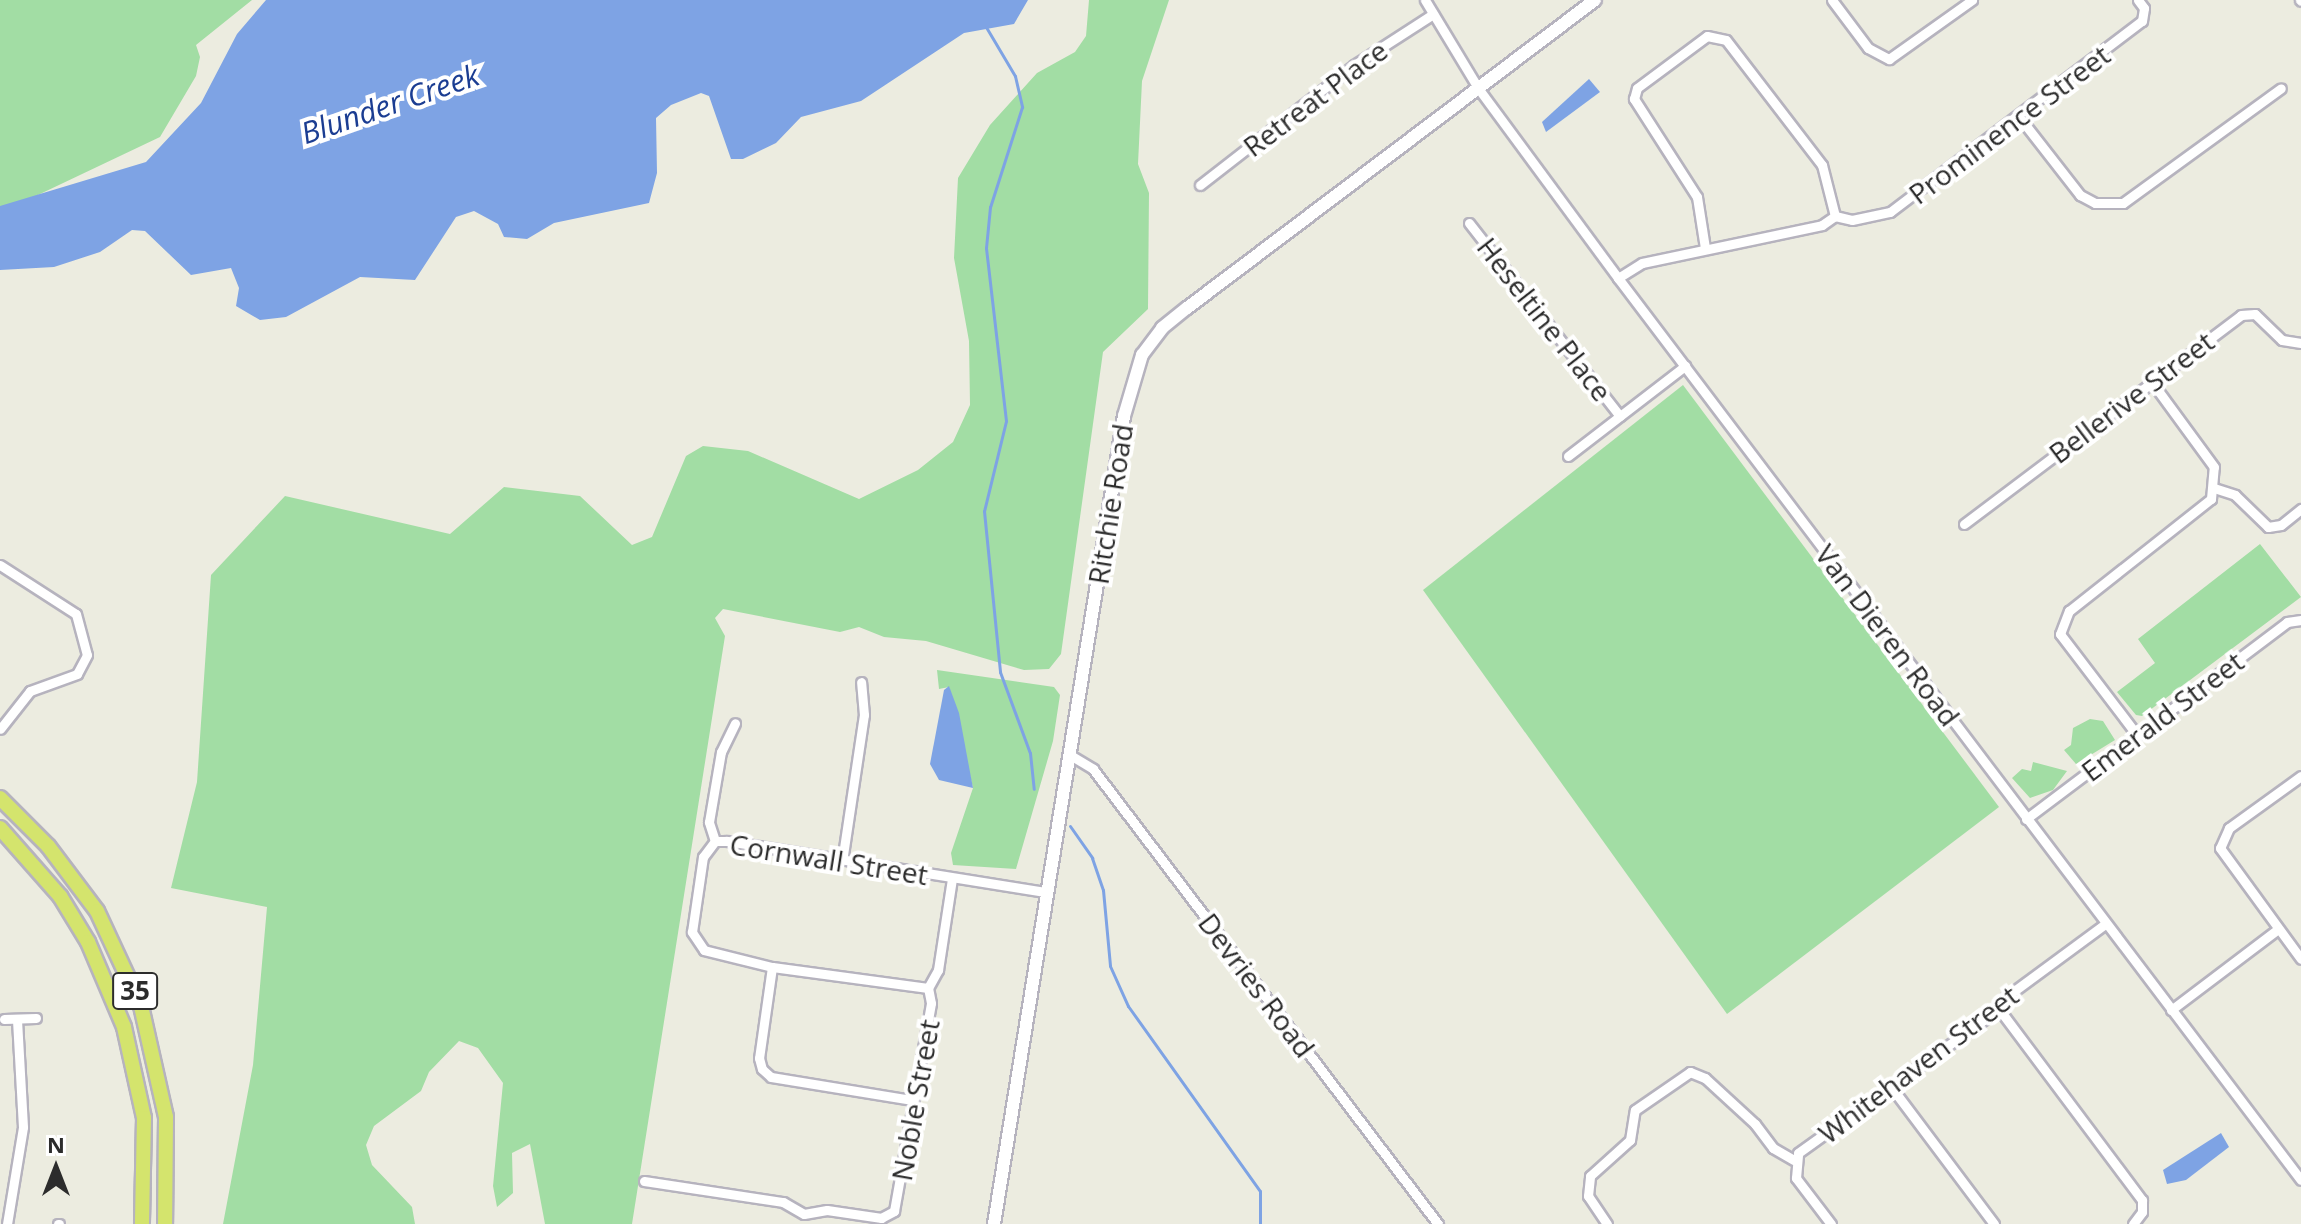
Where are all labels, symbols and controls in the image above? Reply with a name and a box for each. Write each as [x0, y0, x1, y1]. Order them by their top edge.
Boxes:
street label: Retreat Place [1236, 33, 1394, 163]
street label: Prominence Street [1902, 38, 2116, 210]
water label: Blunder Creek [296, 57, 484, 151]
street label: Heseltine Place [1471, 231, 1619, 407]
street label: Bellerive Street [2042, 324, 2220, 470]
street label: Ritchie Road [1081, 421, 1139, 587]
street label: Van Dieren Road [1809, 538, 1967, 732]
street label: Emerald Street [2074, 644, 2250, 788]
street label: Cornwall Street [728, 827, 930, 891]
street label: Devries Road [1192, 906, 1322, 1064]
road number: 35 [111, 969, 159, 1013]
street label: Whitehaven Street [1812, 978, 2024, 1150]
street label: Noble Street [884, 1017, 946, 1183]
north arrow [16, 1128, 96, 1208]
text: N [47, 1129, 65, 1159]

